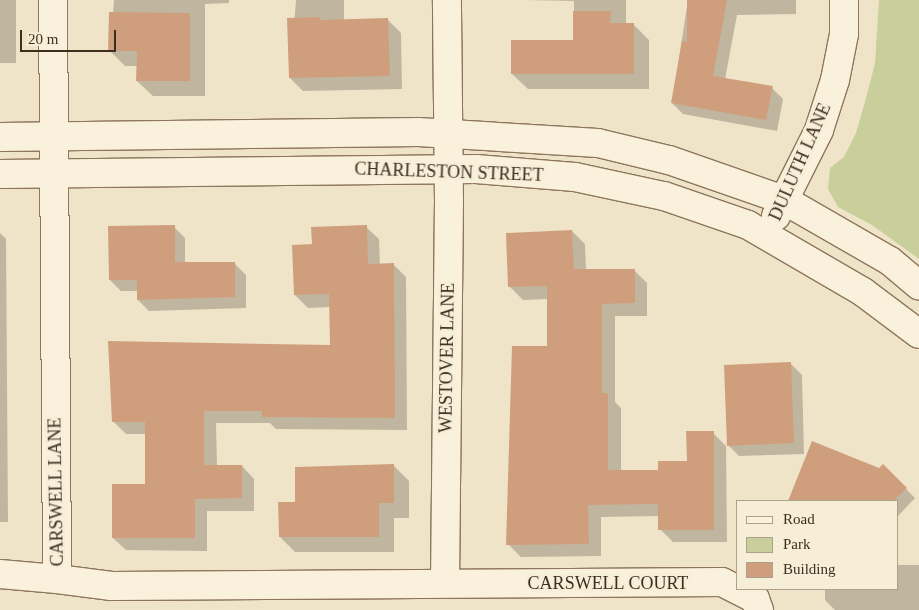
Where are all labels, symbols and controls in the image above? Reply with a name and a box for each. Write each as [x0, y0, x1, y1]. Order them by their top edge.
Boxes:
scale bar [22, 20, 119, 52]
text: 20 m [28, 31, 58, 47]
street label: DULUTH LANE [764, 100, 836, 224]
street label: CHARLESTON STREET [354, 158, 544, 186]
street label: WESTOVER LANE [435, 283, 459, 433]
street label: CARSWELL LANE [44, 417, 68, 567]
legend [736, 500, 899, 590]
text: Road [783, 511, 815, 527]
text: Park [783, 536, 811, 552]
text: Building [783, 561, 836, 577]
street label: CARSWELL COURT [527, 572, 689, 594]

